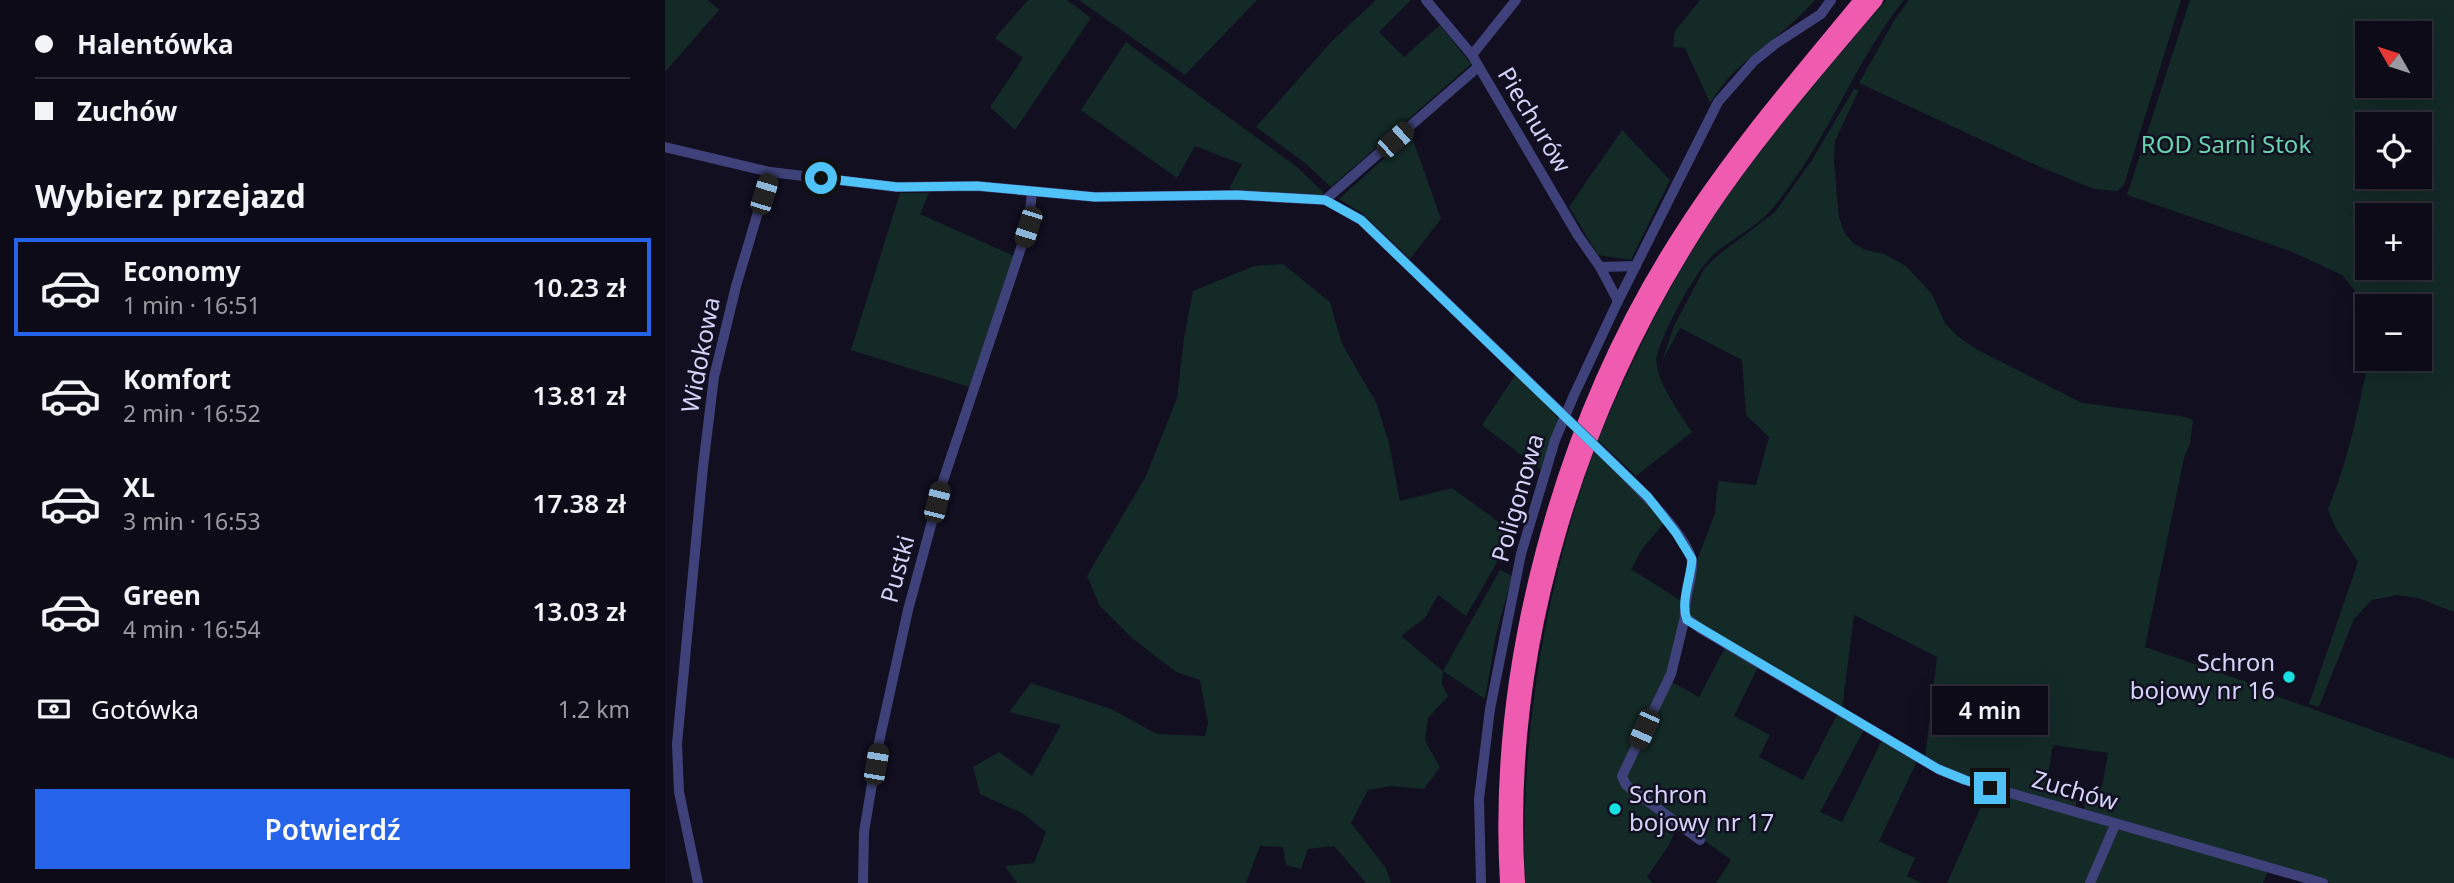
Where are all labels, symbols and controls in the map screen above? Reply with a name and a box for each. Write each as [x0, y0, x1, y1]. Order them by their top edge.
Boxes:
north arrow [2355, 21, 2433, 98]
map controls [2355, 21, 2432, 371]
text: Halentówka [77, 26, 234, 62]
street label: Piechurów [1491, 60, 1580, 178]
text: Zuchów [77, 93, 177, 129]
button: locate [2355, 112, 2432, 189]
car [1373, 118, 1418, 162]
park label: ROD Sarni Stok [2141, 127, 2311, 160]
route start [805, 162, 837, 194]
car [748, 171, 781, 217]
text: Wybierz przejazd [35, 174, 306, 217]
button: + [2355, 203, 2432, 280]
car [1012, 204, 1045, 250]
text: Economy [123, 253, 241, 289]
icon: car [39, 256, 102, 319]
text: 10.23 zł [533, 269, 626, 305]
text: 1 min · 16:51 [123, 289, 261, 321]
street label: Widokowa [672, 294, 727, 415]
button: − [2355, 294, 2432, 371]
text: Komfort [123, 361, 231, 397]
icon: car [39, 364, 102, 427]
text: 13.81 zł [533, 377, 626, 413]
text: 2 min · 16:52 [123, 397, 261, 429]
street label: Poligonowa [1483, 430, 1551, 566]
text: XL [123, 469, 155, 505]
icon: car [39, 472, 102, 535]
car [922, 479, 953, 525]
text: 17.38 zł [533, 485, 626, 521]
text: 3 min · 16:53 [123, 505, 261, 537]
street label: Pustki [872, 531, 921, 606]
text: Green [123, 577, 201, 613]
icon: car [39, 580, 102, 643]
text: 13.03 zł [533, 593, 626, 629]
text: 4 min · 16:54 [123, 613, 261, 645]
place label: Schron bojowy nr 16 [2130, 645, 2275, 706]
marker: Schron bojowy nr 16 [2281, 669, 2297, 685]
callout: 4 min [1932, 686, 2048, 736]
icon: cash [35, 690, 73, 728]
text: Gotówka [91, 691, 199, 727]
text: 1.2 km [558, 693, 630, 725]
text: 4 min [1959, 694, 2021, 726]
car [1626, 706, 1663, 752]
car [863, 741, 890, 787]
street label: Zuchów [2029, 762, 2122, 818]
route end [1974, 772, 2006, 804]
place label: Schron bojowy nr 17 [1629, 777, 1774, 838]
button: Potwierdź [35, 789, 630, 869]
marker: Schron bojowy nr 17 [1607, 801, 1623, 817]

